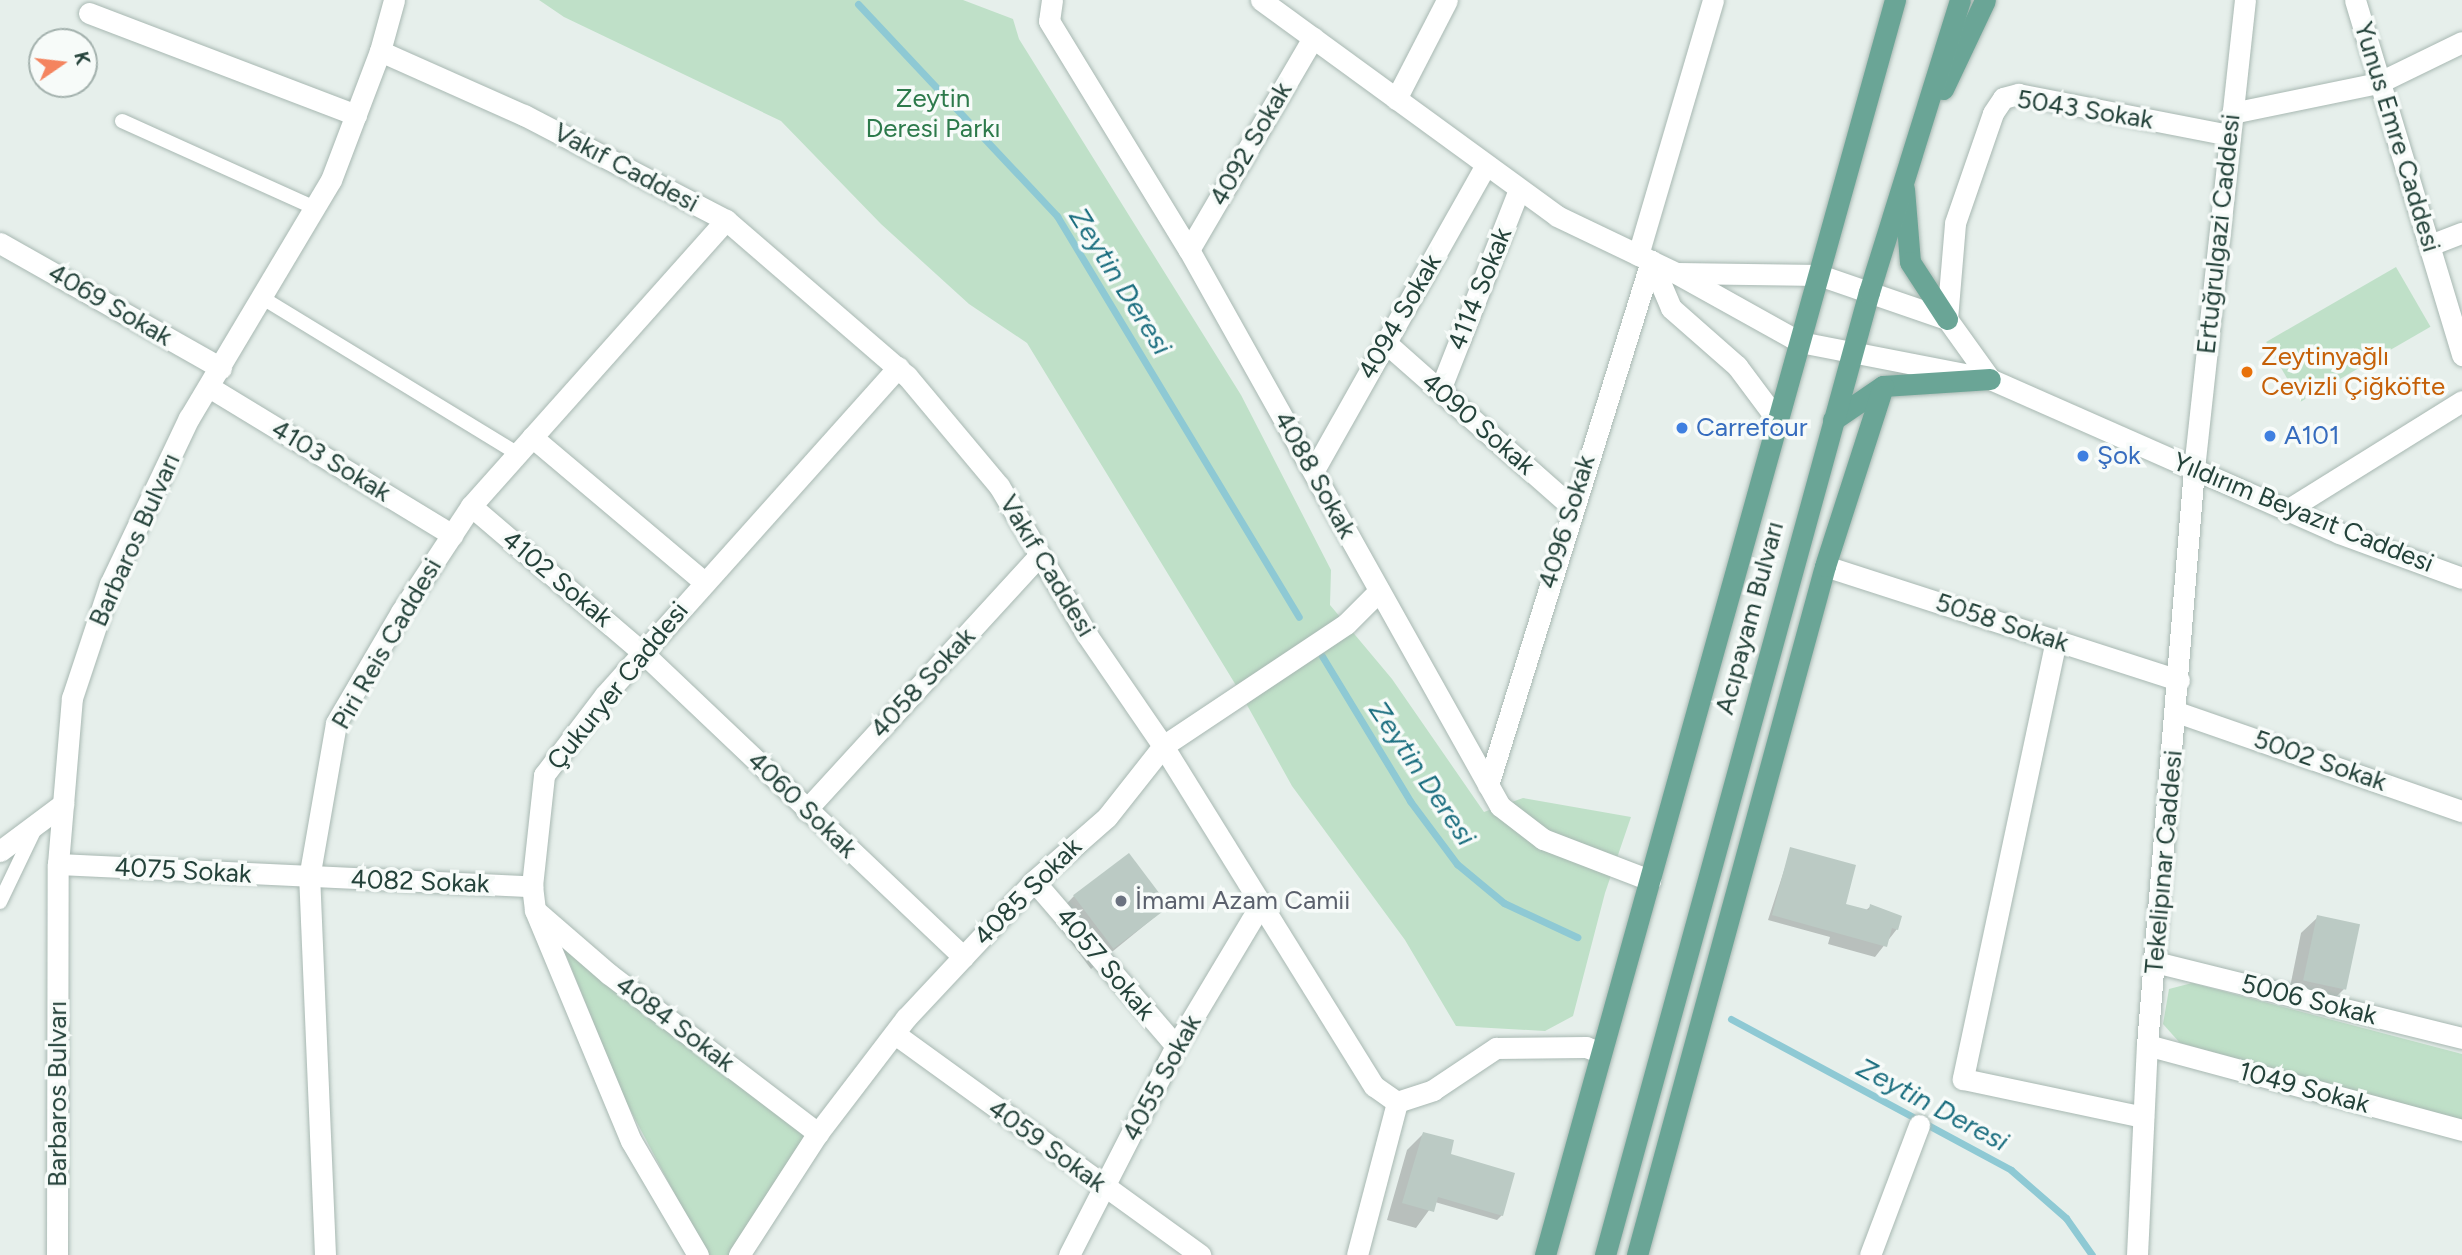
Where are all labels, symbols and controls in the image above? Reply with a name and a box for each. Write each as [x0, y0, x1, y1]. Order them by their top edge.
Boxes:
street label: Yunus Emre Caddesi [2347, 18, 2447, 256]
north arrow [28, 28, 98, 98]
text: K [69, 49, 95, 67]
street label: 4092 Sokak [1203, 77, 1299, 211]
park label: Zeytin Deresi Parkı [865, 83, 1001, 144]
street label: 5043 Sokak [2015, 84, 2155, 136]
street label: Ertuğrulgazi Caddesi [2191, 112, 2247, 356]
street label: Vakıf Caddesi [548, 117, 704, 219]
water label: Zeytin Deresi [1063, 201, 1179, 361]
street label: 4114 Sokak [1441, 223, 1519, 355]
street label: 4094 Sokak [1352, 249, 1448, 385]
street label: 4069 Sokak [42, 257, 178, 353]
place label: Zeytinyağlı Cevizli Çiğköfte [2261, 341, 2445, 402]
marker: Zeytinyağlı Cevizli Çiğköfte [2239, 364, 2255, 380]
street label: 4090 Sokak [1415, 366, 1541, 482]
street label: 4088 Sokak [1267, 406, 1363, 544]
place label: Carrefour [1696, 412, 1808, 444]
street label: 4103 Sokak [266, 413, 396, 509]
marker: Carrefour [1674, 420, 1690, 436]
place label: A101 [2284, 420, 2340, 452]
marker: A101 [2262, 428, 2278, 444]
place label: Şok [2097, 440, 2141, 472]
street label: Yıldırım Beyazıt Caddesi [2168, 446, 2438, 580]
marker: Şok [2075, 448, 2091, 464]
street label: Barbaros Bulvarı [83, 449, 187, 631]
street label: 4096 Sokak [1532, 451, 1602, 593]
street label: Vakıf Caddesi [992, 490, 1102, 642]
street label: Acıpayam Bulvarı [1709, 518, 1791, 718]
street label: 4102 Sokak [496, 524, 618, 634]
street label: Piri Reis Caddesi [325, 553, 449, 735]
street label: 5058 Sokak [1931, 587, 2073, 659]
street label: Çukuryer Caddesi [541, 596, 695, 776]
street label: 4058 Sokak [864, 621, 982, 745]
water label: Zeytin Deresi [1362, 694, 1484, 852]
street label: 5002 Sokak [2249, 724, 2391, 798]
street label: 4060 Sokak [741, 745, 863, 865]
street label: Tekelipınar Caddesi [2139, 749, 2189, 975]
street label: 4085 Sokak [968, 832, 1088, 952]
street label: 4075 Sokak [114, 852, 252, 890]
street label: 4082 Sokak [350, 864, 490, 900]
place label: İmamı Azam Camii [1135, 885, 1350, 917]
marker: İmamı Azam Camii [1113, 893, 1129, 909]
street label: 4057 Sokak [1049, 901, 1161, 1027]
street label: 5006 Sokak [2238, 968, 2380, 1032]
street label: 4084 Sokak [609, 969, 741, 1079]
street label: Barbaros Bulvarı [42, 1001, 74, 1187]
street label: 4055 Sokak [1116, 1010, 1208, 1146]
water label: Zeytin Deresi [1851, 1050, 2015, 1158]
street label: 1049 Sokak [2235, 1056, 2373, 1120]
street label: 4059 Sokak [982, 1093, 1112, 1199]

